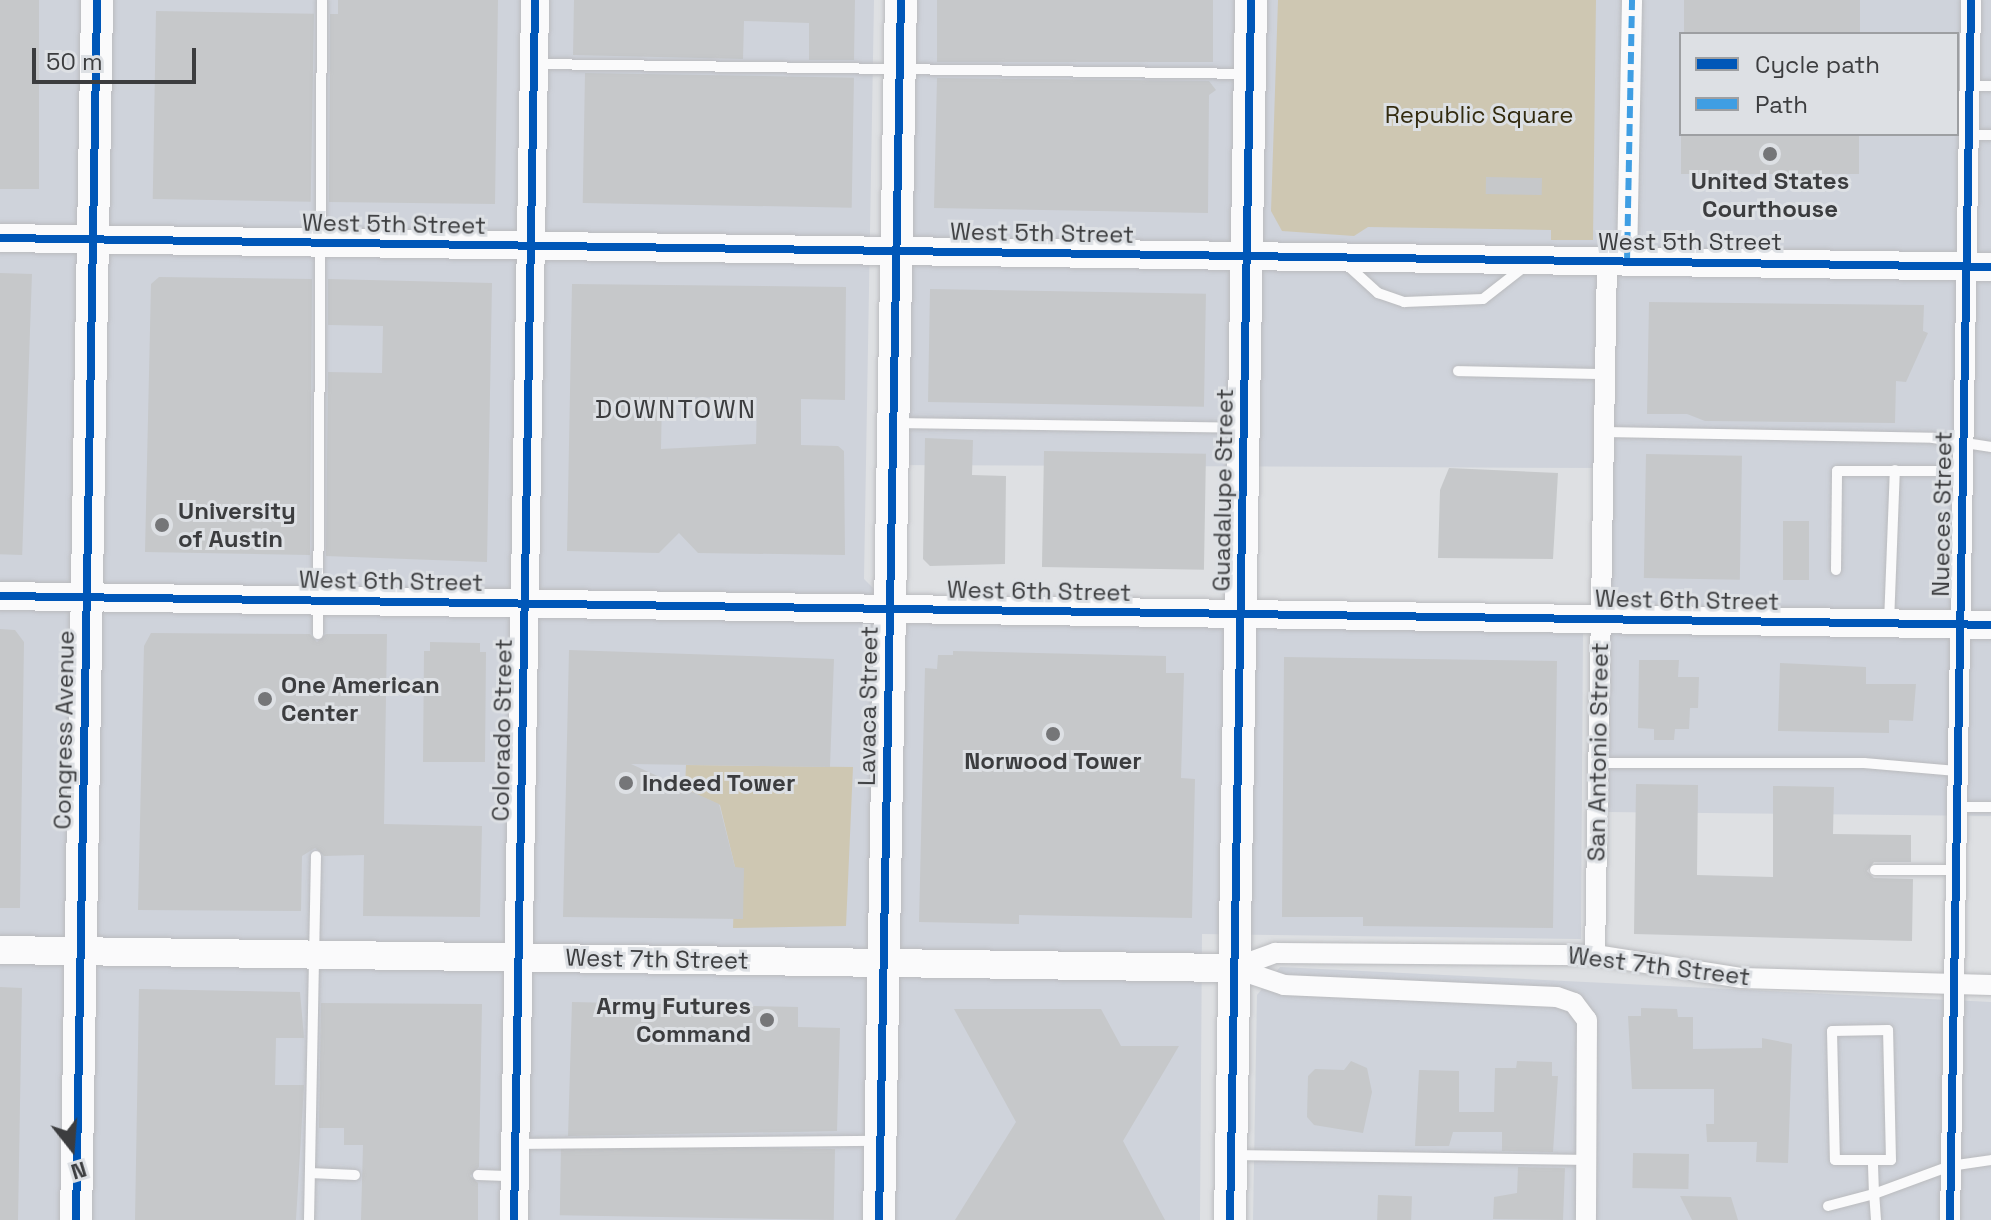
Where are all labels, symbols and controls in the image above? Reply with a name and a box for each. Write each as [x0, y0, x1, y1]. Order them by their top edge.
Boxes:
scale bar [36, 32, 200, 82]
legend [1679, 32, 1959, 136]
text: 50 m [46, 46, 103, 77]
text: Cycle path [1755, 49, 1880, 80]
text: Path [1755, 89, 1808, 120]
park label: Republic Square [1385, 101, 1573, 129]
marker: United States Courthouse [1761, 145, 1779, 163]
place label: United States Courthouse [1691, 167, 1849, 223]
street label: West 5th Street [302, 208, 486, 240]
street label: West 5th Street [950, 217, 1134, 249]
street label: West 5th Street [1598, 228, 1782, 256]
street label: Guadalupe Street [1207, 388, 1239, 592]
district label: DOWNTOWN [595, 394, 757, 426]
street label: Nueces Street [1926, 431, 1958, 597]
place label: University of Austin [178, 497, 296, 553]
marker: University of Austin [153, 516, 171, 534]
street label: West 6th Street [299, 565, 483, 597]
street label: West 6th Street [947, 575, 1131, 607]
street label: West 6th Street [1595, 584, 1779, 616]
street label: Lavaca Street [852, 626, 884, 786]
street label: Congress Avenue [48, 630, 80, 830]
street label: Colorado Street [486, 638, 518, 822]
street label: San Antonio Street [1582, 642, 1614, 862]
place label: One American Center [281, 671, 440, 727]
marker: One American Center [256, 690, 274, 708]
marker: Norwood Tower [1044, 725, 1062, 743]
place label: Norwood Tower [964, 747, 1142, 775]
place label: Indeed Tower [642, 769, 796, 797]
marker: Indeed Tower [617, 774, 635, 792]
street label: West 7th Street [1566, 941, 1752, 991]
street label: West 7th Street [565, 943, 749, 975]
place label: Army Futures Command [596, 992, 751, 1048]
marker: Army Futures Command [758, 1011, 776, 1029]
north arrow [32, 1108, 112, 1188]
text: N [68, 1155, 90, 1186]

